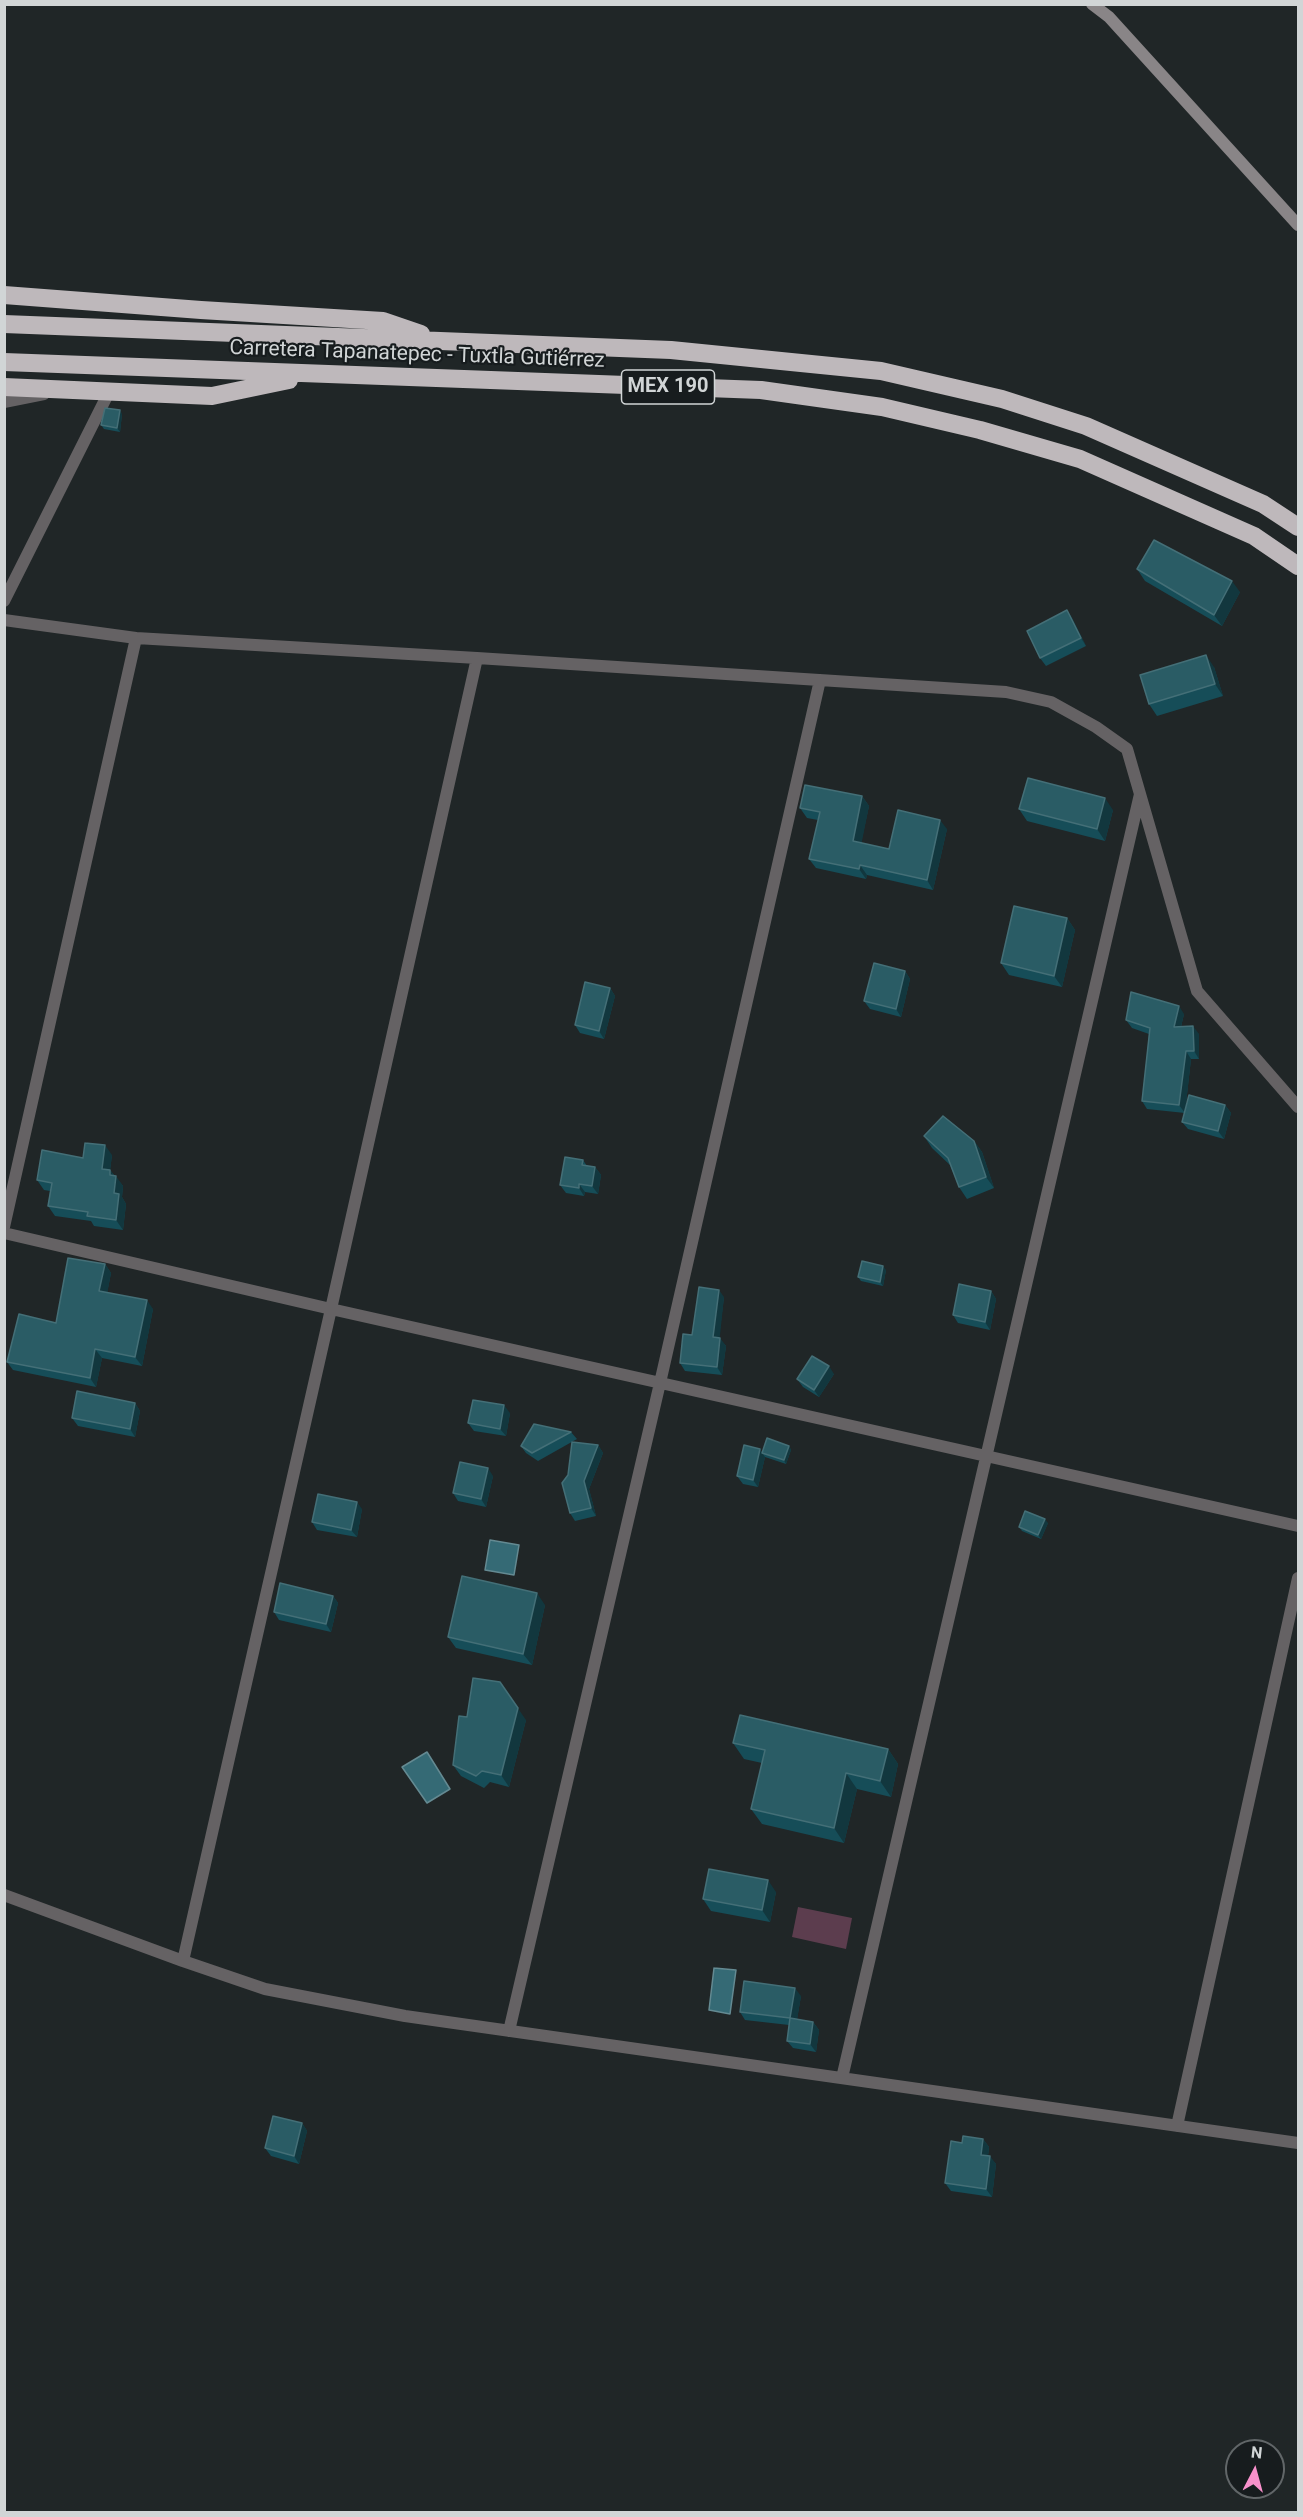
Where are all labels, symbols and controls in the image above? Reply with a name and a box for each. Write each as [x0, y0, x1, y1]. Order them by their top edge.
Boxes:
street label: Carretera Tapanatepec - Tuxtla Gutiérrez [229, 336, 605, 374]
road number: MEX 190 [622, 370, 714, 404]
north arrow [1225, 2439, 1285, 2499]
text: N [1250, 2443, 1263, 2463]

